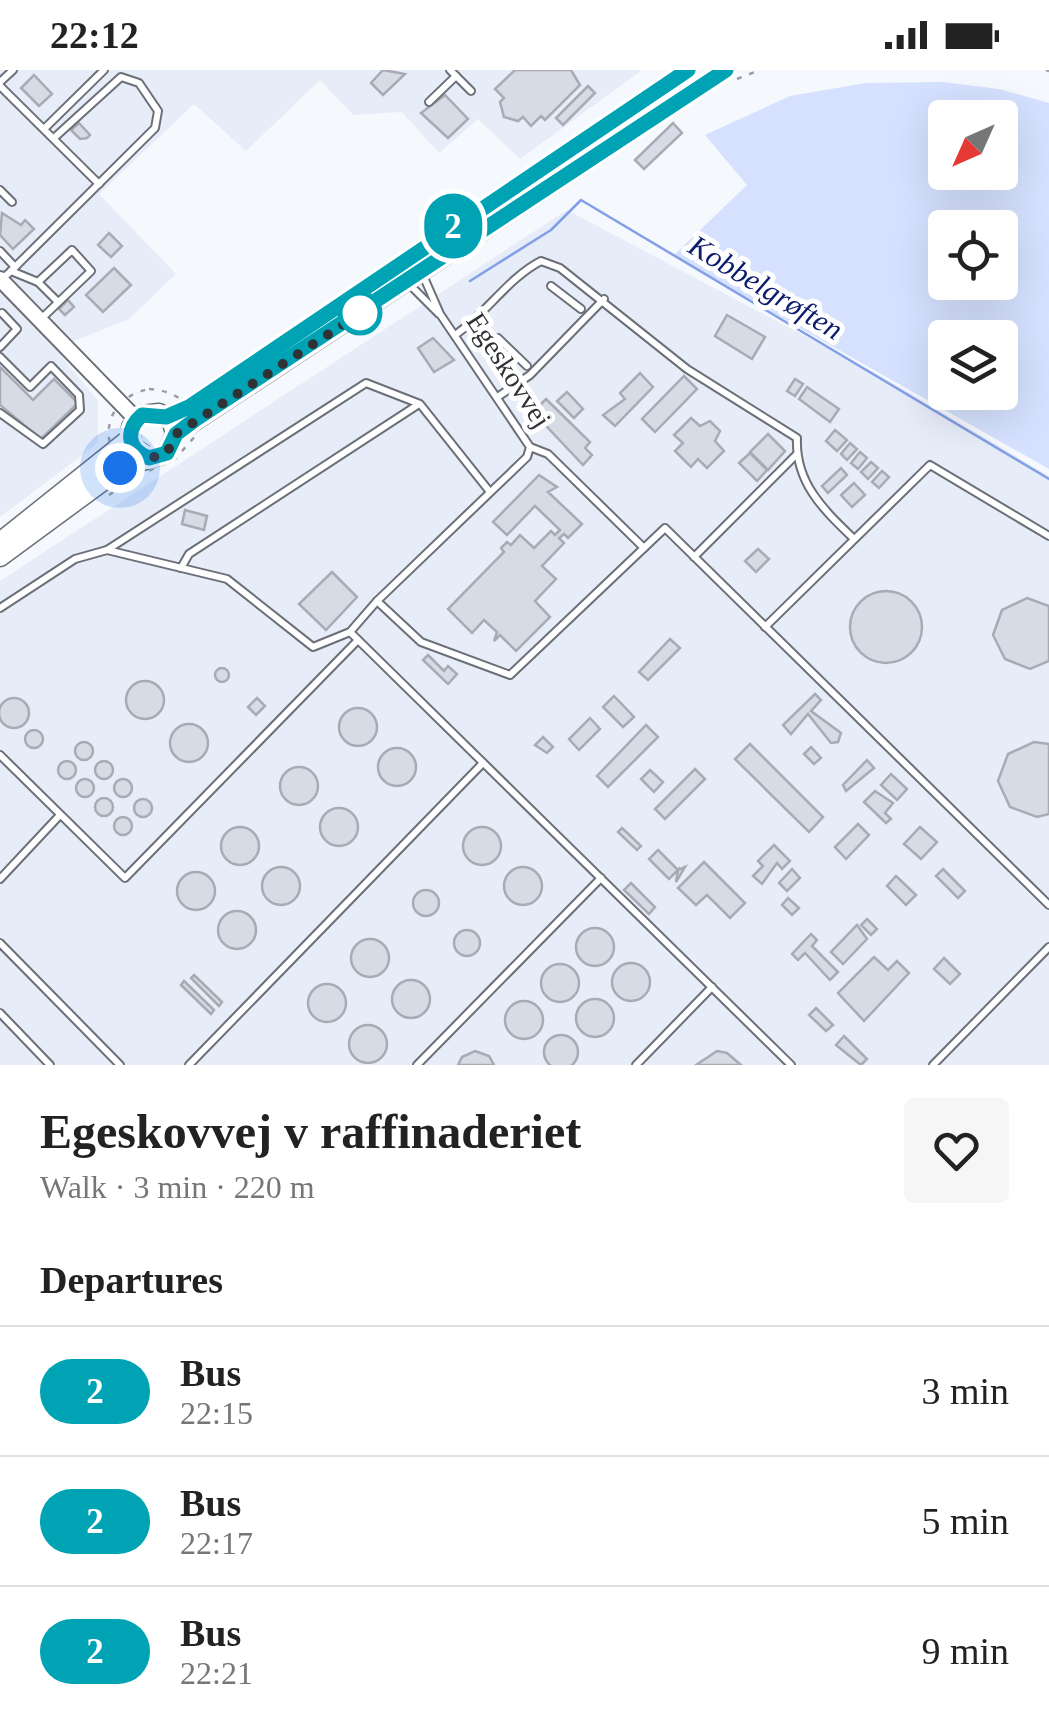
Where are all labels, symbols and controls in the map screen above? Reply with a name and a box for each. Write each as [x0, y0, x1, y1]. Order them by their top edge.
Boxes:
text: 22:12 [50, 14, 139, 56]
north arrow [928, 100, 1018, 190]
map controls [928, 100, 1018, 410]
line badge: 2 [420, 194, 486, 258]
text: 2 [444, 207, 462, 246]
button: locate [928, 210, 1018, 300]
water label: Kobbelgrøften [682, 228, 849, 346]
unlabelled marker [339, 292, 381, 334]
street label: Egeskovvej [460, 307, 558, 433]
button: layers [928, 320, 1018, 410]
your location [95, 443, 145, 493]
button: heart [904, 1098, 1009, 1203]
text: Egeskovvej v raffinaderiet [40, 1105, 581, 1158]
text: Walk · 3 min · 220 m [40, 1169, 315, 1205]
text: Departures [40, 1259, 223, 1301]
text: Bus [180, 1352, 241, 1394]
text: 3 min [921, 1370, 1009, 1412]
text: 2 [86, 1372, 104, 1411]
text: 22:15 [180, 1395, 253, 1431]
text: Bus [180, 1482, 241, 1524]
text: 5 min [921, 1500, 1009, 1542]
text: 2 [86, 1502, 104, 1541]
text: 22:17 [180, 1525, 253, 1561]
text: Bus [180, 1612, 241, 1654]
text: 9 min [921, 1630, 1009, 1672]
text: 2 [86, 1632, 104, 1671]
text: 22:21 [180, 1655, 253, 1691]

